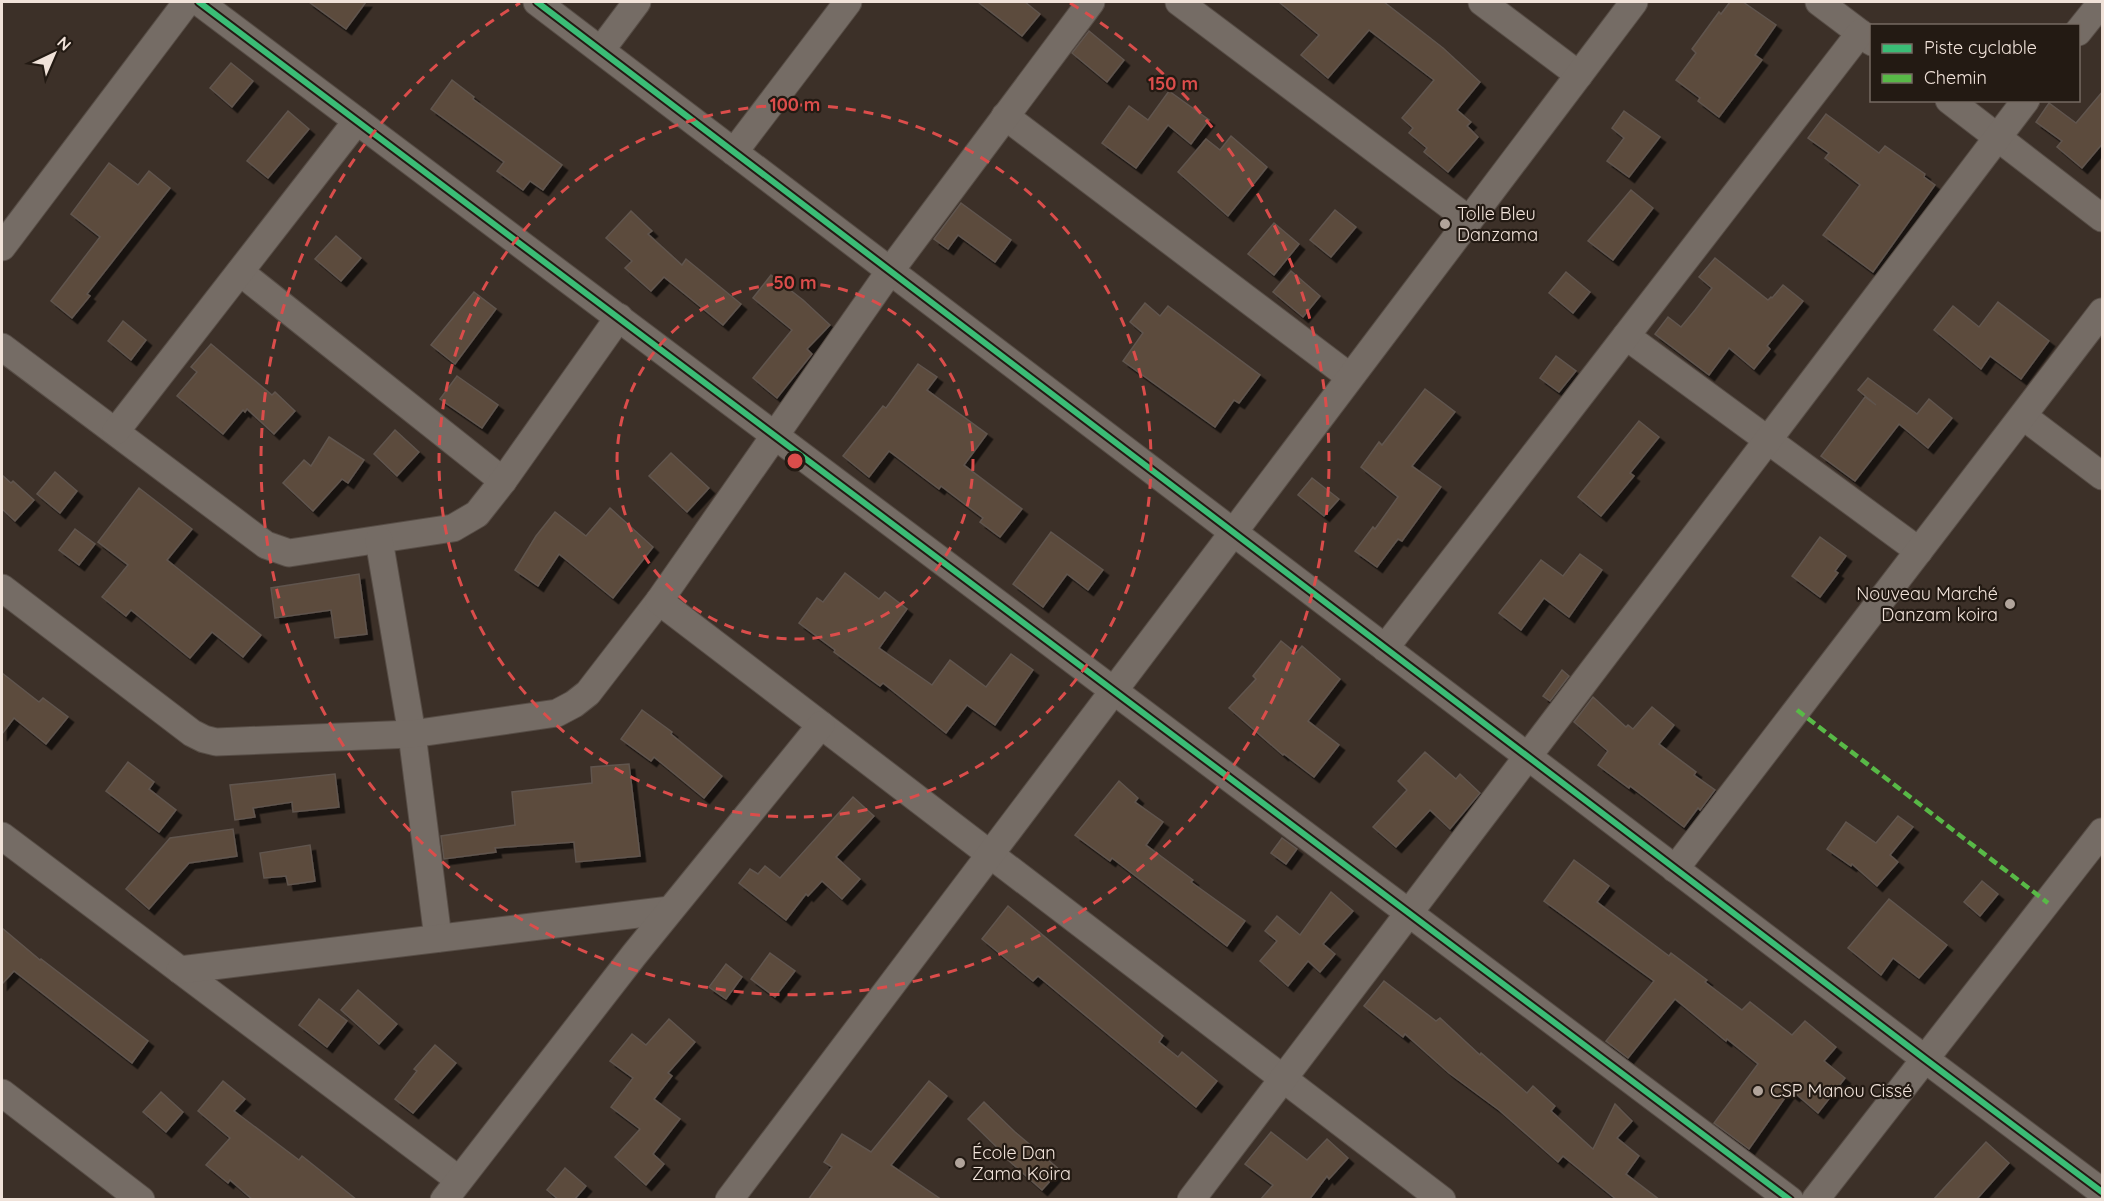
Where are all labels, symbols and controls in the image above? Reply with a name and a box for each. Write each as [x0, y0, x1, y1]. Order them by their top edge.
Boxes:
north arrow [24, 24, 84, 84]
legend [1870, 24, 2080, 102]
text: N [53, 32, 76, 54]
text: Piste cyclable [1924, 36, 2037, 59]
text: Chemin [1924, 66, 1987, 89]
text: 150 m [1148, 72, 1198, 95]
text: 100 m [770, 93, 820, 116]
place label: Tolle Bleu Danzama [1457, 202, 1538, 246]
marker: Tolle Bleu Danzama [1438, 217, 1452, 231]
text: 50 m [773, 271, 817, 294]
centre of rings [785, 451, 805, 471]
place label: Nouveau Marché Danzam koira [1856, 582, 1998, 626]
marker: Nouveau Marché Danzam koira [2003, 597, 2017, 611]
place label: CSP Manou Cissé [1770, 1079, 1912, 1102]
marker: CSP Manou Cissé [1751, 1084, 1765, 1098]
place label: École Dan Zama Koira [972, 1141, 1071, 1185]
marker: École Dan Zama Koira [953, 1156, 967, 1170]

